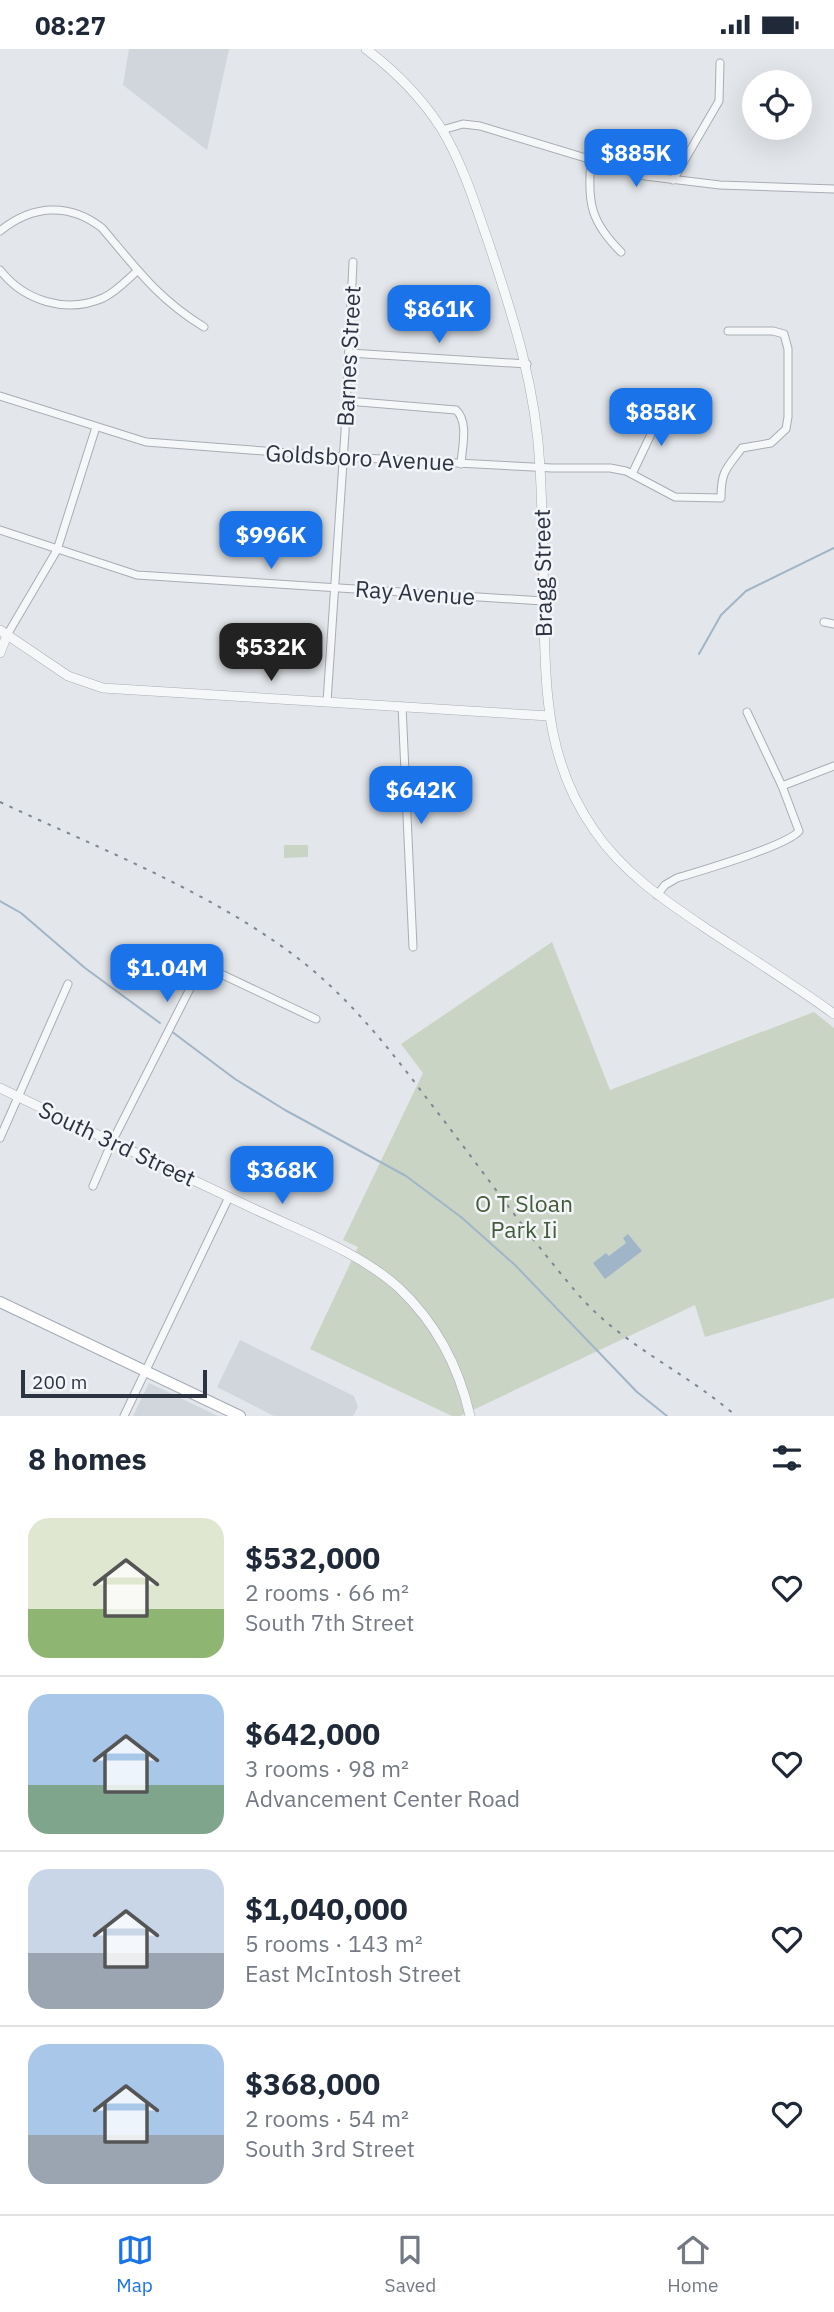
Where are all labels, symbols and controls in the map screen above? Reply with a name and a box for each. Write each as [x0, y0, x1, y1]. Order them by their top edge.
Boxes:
text: 08:27 [35, 8, 106, 42]
map controls [742, 70, 812, 140]
button: locate [742, 70, 812, 140]
pin: $885K [587, 129, 685, 189]
text: $885K [600, 137, 672, 167]
street label: Barnes Street [329, 285, 367, 427]
pin: $861K [390, 285, 488, 345]
text: $861K [403, 293, 475, 323]
pin: $858K [612, 389, 710, 448]
text: $858K [625, 396, 697, 426]
street label: Goldsboro Avenue [265, 437, 455, 477]
street label: Bragg Street [526, 509, 558, 638]
pin: $996K [222, 511, 320, 571]
text: $996K [235, 519, 307, 549]
street label: Ray Avenue [354, 573, 476, 611]
pin: $532K [222, 623, 320, 683]
text: $532K [235, 631, 307, 661]
pin: $642K [372, 767, 470, 826]
text: $642K [385, 774, 457, 804]
pin: $1.04M [110, 944, 224, 1004]
text: $1.04M [126, 952, 208, 982]
street label: South 3rd Street [34, 1094, 201, 1193]
pin: $368K [233, 1147, 331, 1206]
text: $368K [246, 1154, 318, 1184]
park label: O T Sloan Park Ii [475, 1188, 573, 1244]
scale bar [21, 1367, 206, 1399]
text: 200 m [32, 1370, 87, 1394]
text: 8 homes [28, 1439, 147, 1478]
icon: filters [768, 1439, 806, 1477]
text: $532,000 [245, 1538, 380, 1577]
icon: home [84, 1546, 168, 1630]
icon: heart [768, 1569, 806, 1607]
text: 2 rooms · 66 m² [245, 1577, 409, 1607]
text: South 7th Street [245, 1607, 414, 1637]
text: $642,000 [245, 1714, 380, 1753]
icon: home [84, 1722, 168, 1806]
icon: heart [768, 1745, 806, 1783]
text: 3 rooms · 98 m² [245, 1753, 409, 1783]
text: Advancement Center Road [245, 1783, 520, 1813]
text: $1,040,000 [245, 1889, 408, 1928]
icon: home [84, 1897, 168, 1981]
icon: heart [768, 1920, 806, 1958]
text: 5 rooms · 143 m² [245, 1928, 423, 1958]
text: East McIntosh Street [245, 1958, 461, 1988]
text: $368,000 [245, 2064, 380, 2103]
icon: home [84, 2072, 168, 2156]
icon: heart [768, 2095, 806, 2133]
text: 2 rooms · 54 m² [245, 2103, 409, 2133]
text: South 3rd Street [245, 2133, 415, 2163]
tab: Map [116, 2231, 154, 2297]
tab: Saved [385, 2231, 436, 2297]
tab: Home [667, 2231, 718, 2297]

